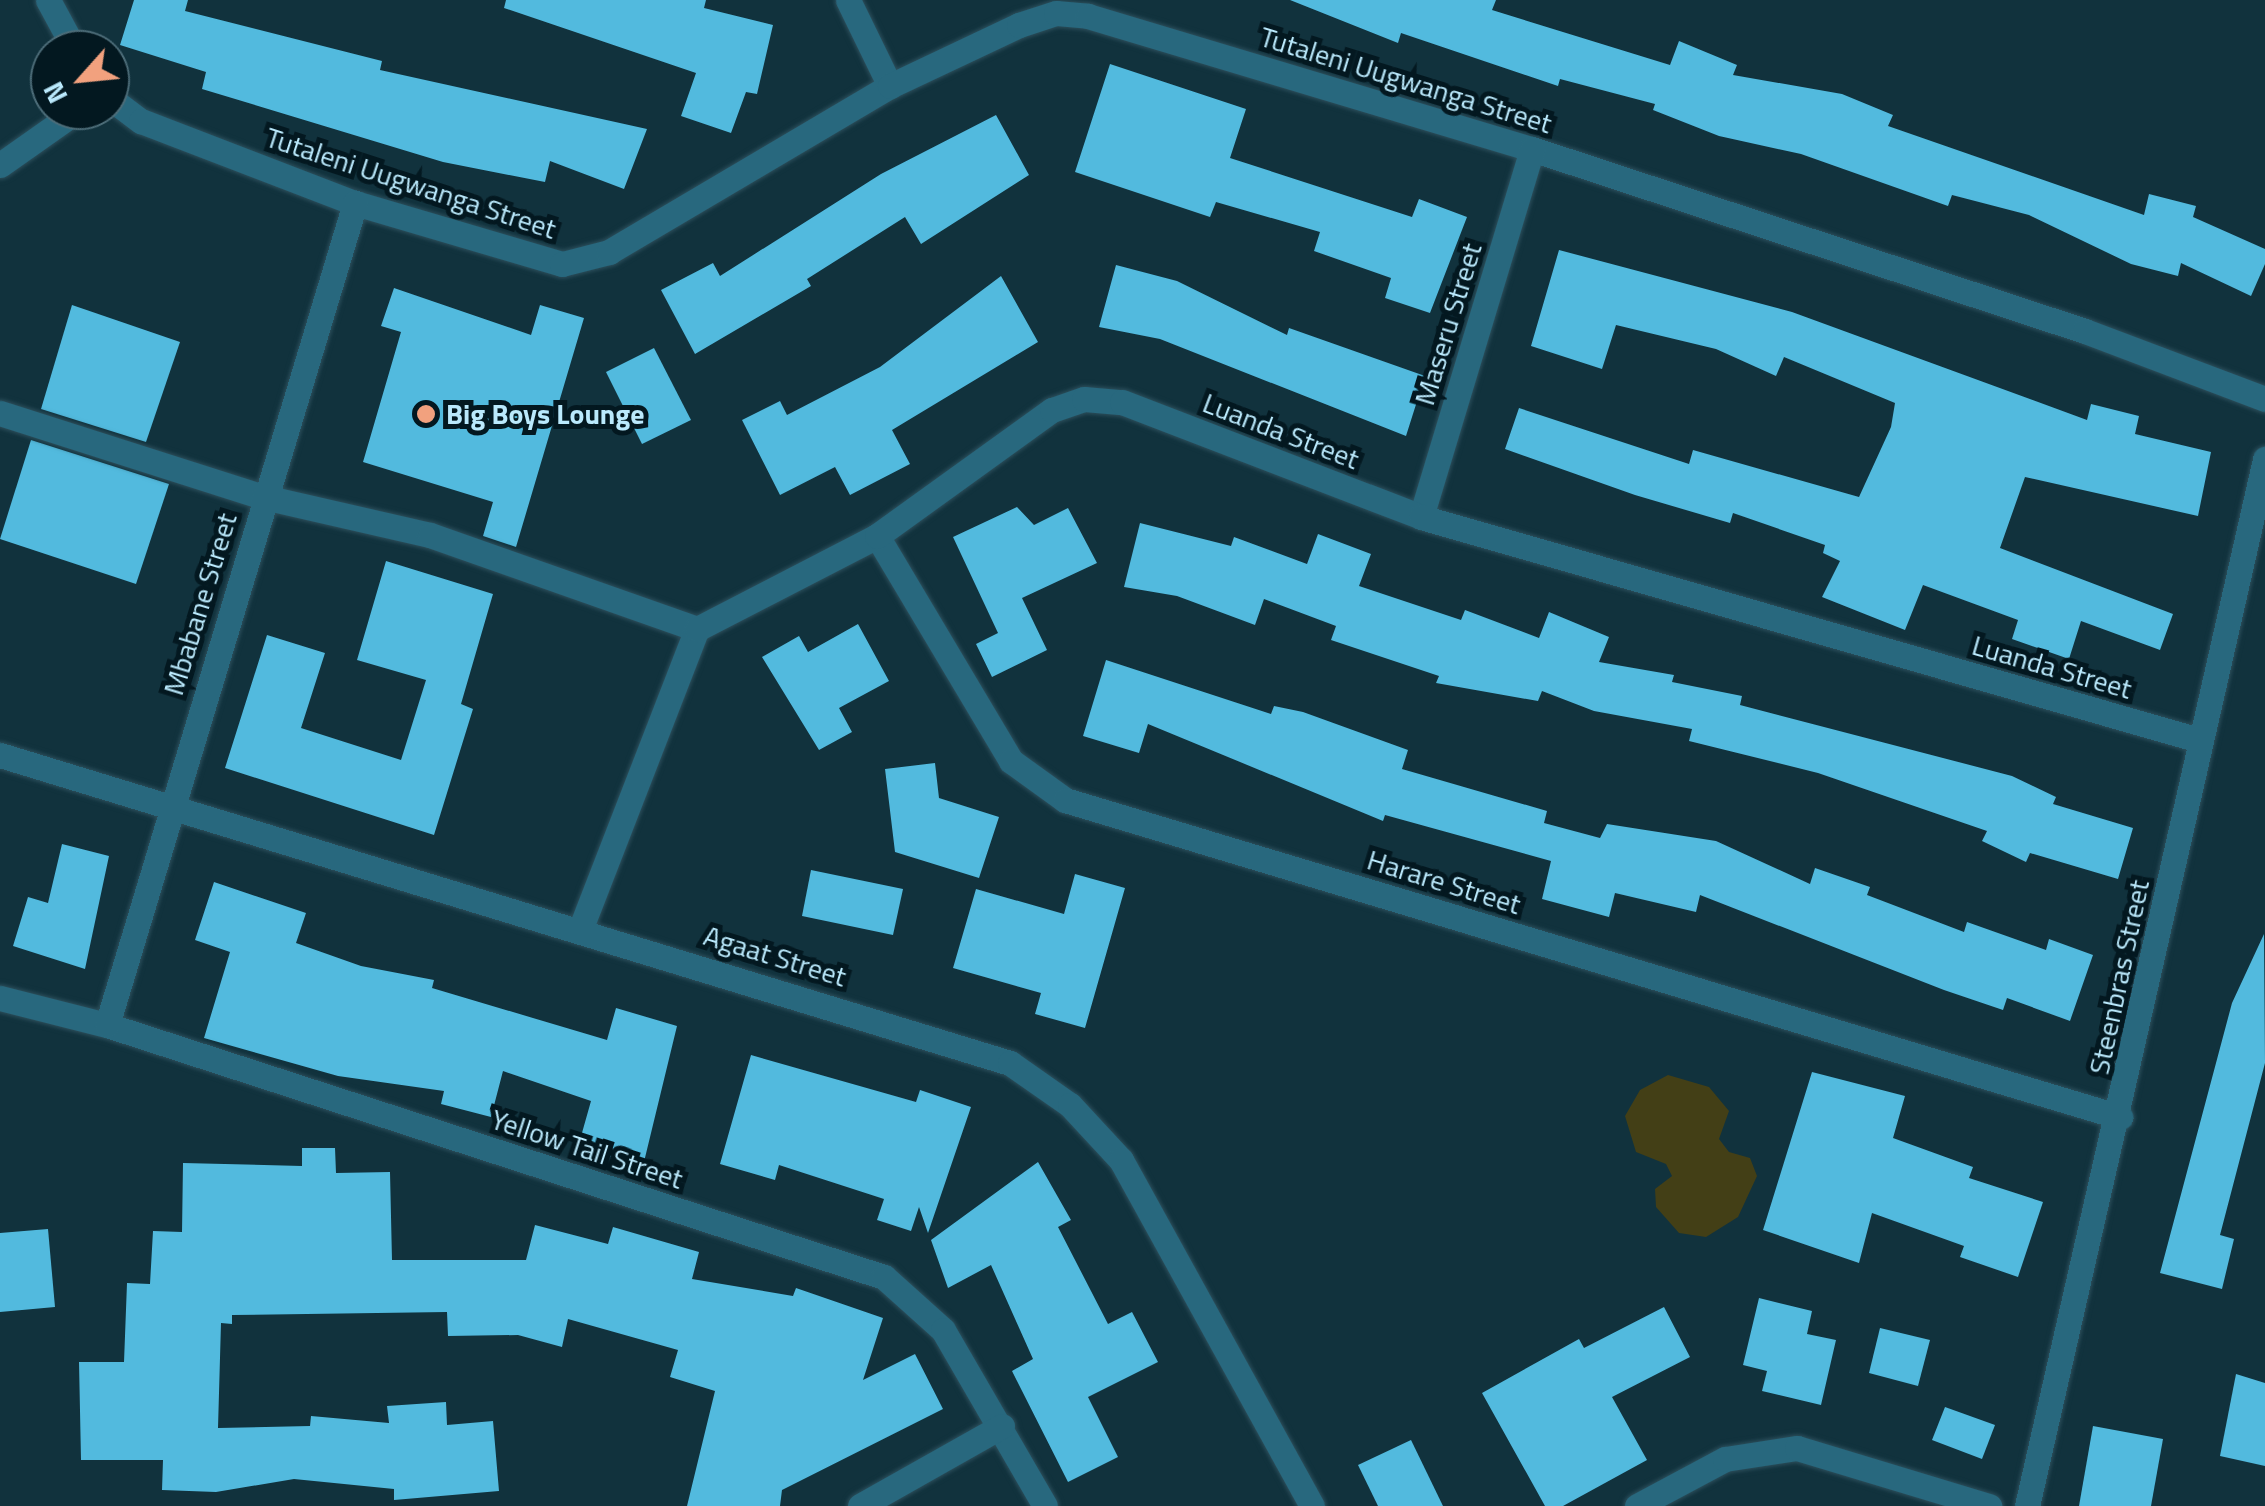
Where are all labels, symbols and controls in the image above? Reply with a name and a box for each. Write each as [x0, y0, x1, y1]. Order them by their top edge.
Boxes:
street label: Tutaleni Uugwanga Street [1256, 20, 1556, 140]
north arrow [30, 30, 130, 130]
text: N [31, 75, 78, 111]
street label: Tutaleni Uugwanga Street [262, 120, 560, 246]
street label: Maseru Street [1407, 239, 1489, 409]
street label: Luanda Street [1198, 386, 1364, 476]
place label: Big Boys Lounge [446, 397, 645, 431]
marker: Big Boys Lounge [415, 403, 437, 425]
street label: Mbabane Street [156, 509, 244, 699]
street label: Luanda Street [1968, 628, 2136, 706]
street label: Harare Street [1363, 843, 1525, 921]
street label: Steenbras Street [2082, 877, 2156, 1077]
street label: Agaat Street [700, 918, 850, 994]
street label: Yellow Tail Street [487, 1102, 687, 1196]

